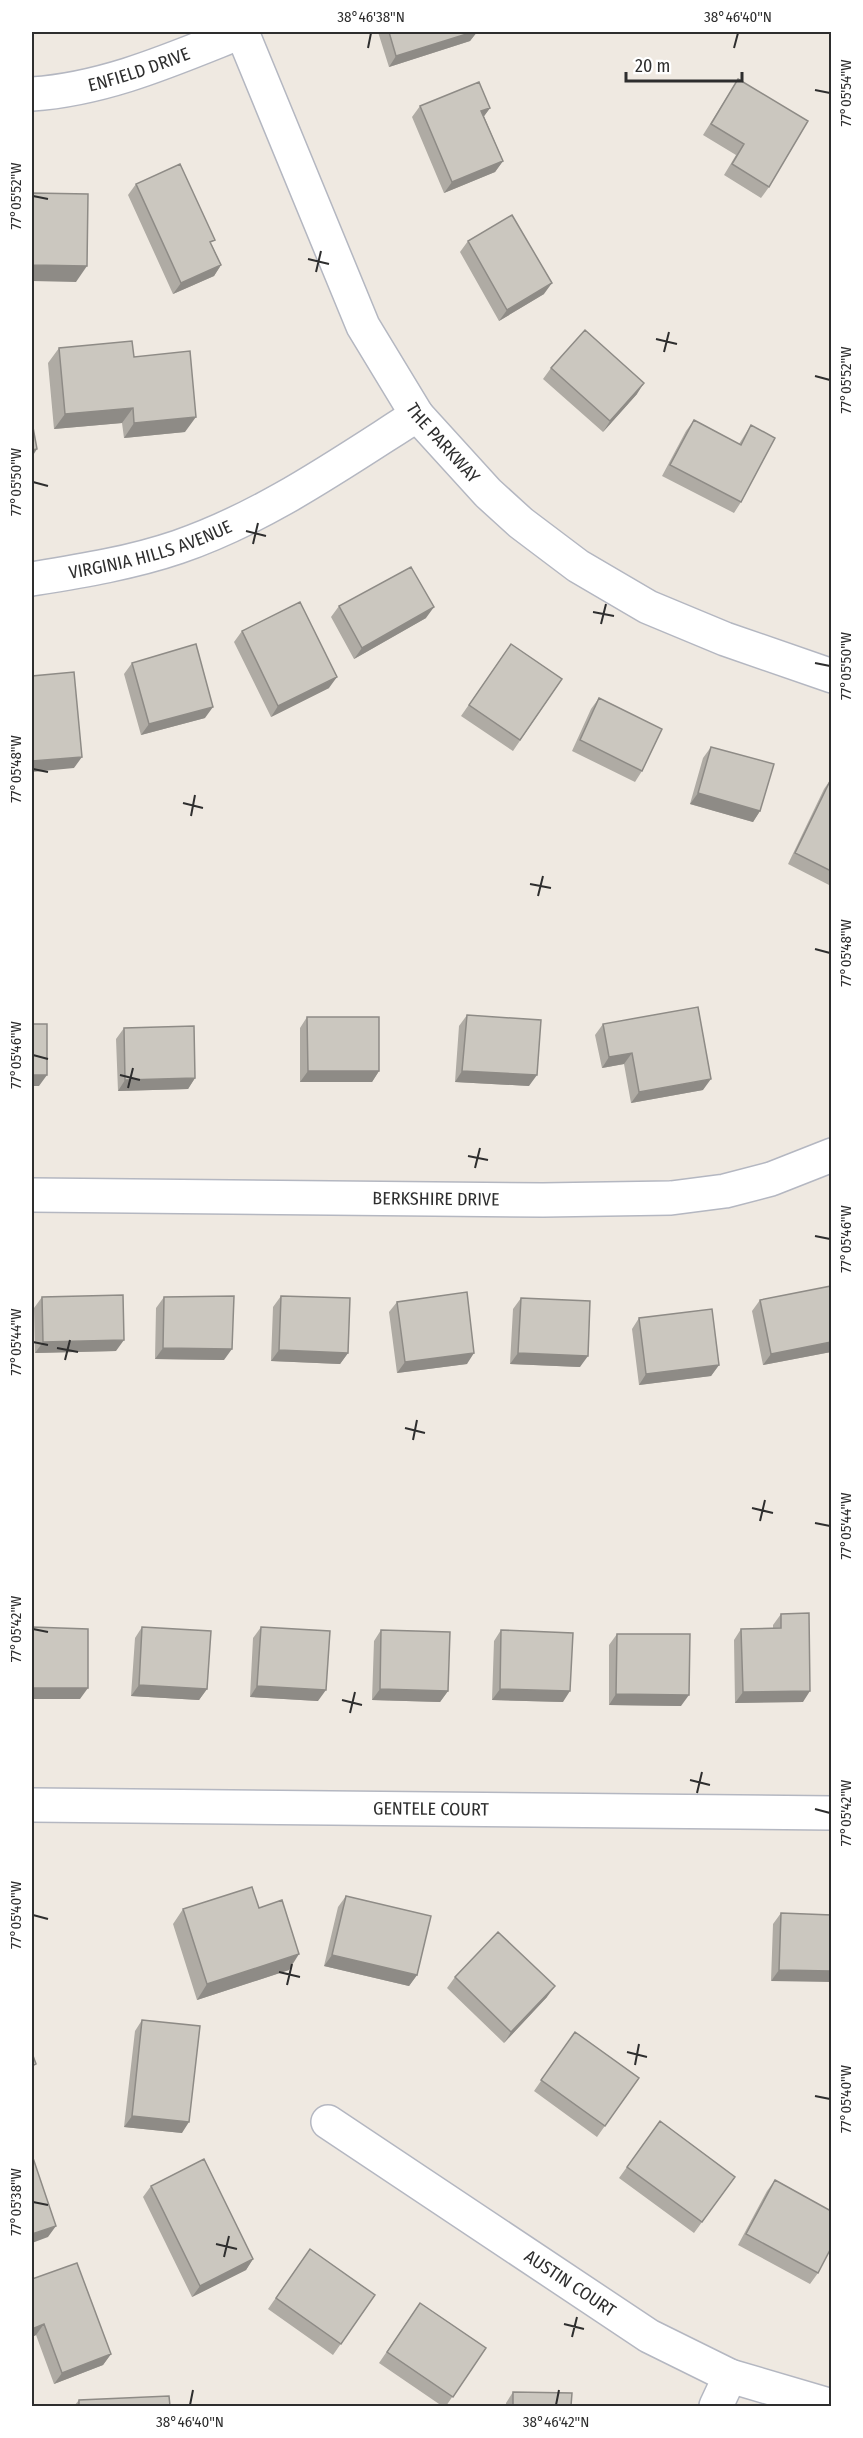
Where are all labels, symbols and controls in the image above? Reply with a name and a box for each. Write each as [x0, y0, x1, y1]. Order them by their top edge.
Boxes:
text: 38°46'38"N [337, 8, 405, 26]
text: 38°46'40"N [704, 8, 772, 26]
street label: ENFIELD DRIVE [86, 43, 193, 96]
scale bar [626, 45, 742, 83]
text: 20 m [635, 55, 670, 77]
text: 77°05'54"W [837, 60, 855, 126]
text: 77°05'52"W [7, 163, 25, 229]
text: 77°05'52"W [837, 347, 855, 413]
street label: THE PARKWAY [401, 399, 484, 488]
text: 77°05'50"W [7, 448, 25, 516]
street label: VIRGINIA HILLS AVENUE [67, 516, 235, 584]
text: 77°05'50"W [837, 632, 855, 700]
text: 77°05'48"W [7, 735, 25, 803]
text: 77°05'48"W [837, 919, 855, 987]
text: 77°05'46"W [7, 1021, 25, 1089]
street label: BERKSHIRE DRIVE [372, 1187, 500, 1211]
text: 77°05'46"W [837, 1205, 855, 1273]
text: 77°05'44"W [7, 1309, 25, 1375]
text: 77°05'44"W [837, 1493, 855, 1559]
text: 77°05'42"W [7, 1596, 25, 1662]
text: 77°05'42"W [837, 1780, 855, 1846]
street label: GENTELE COURT [373, 1797, 490, 1821]
text: 77°05'40"W [7, 1881, 25, 1949]
text: 77°05'40"W [837, 2065, 855, 2133]
text: 77°05'38"W [7, 2168, 25, 2236]
street label: AUSTIN COURT [520, 2245, 620, 2322]
text: 38°46'40"N [156, 2413, 224, 2431]
text: 38°46'42"N [523, 2413, 589, 2431]

